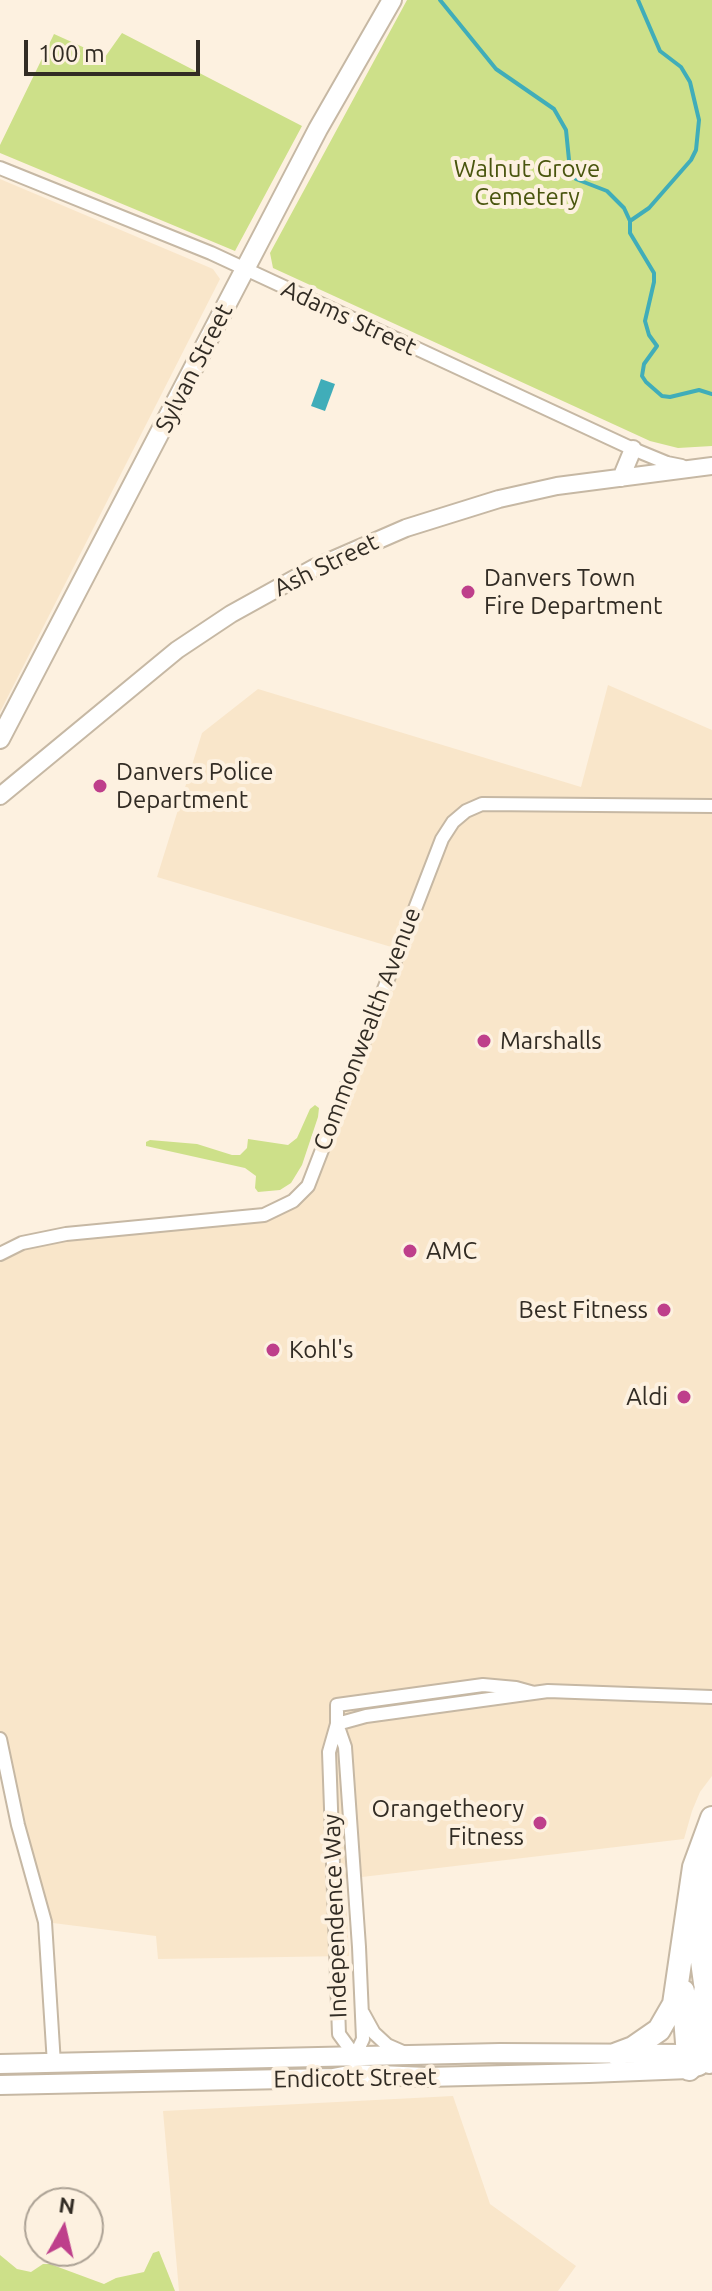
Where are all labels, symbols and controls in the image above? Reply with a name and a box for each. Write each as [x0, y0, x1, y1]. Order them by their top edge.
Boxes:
scale bar [28, 24, 204, 74]
text: 100 m [38, 40, 105, 67]
park label: Walnut Grove Cemetery [454, 155, 600, 211]
street label: Adams Street [277, 274, 421, 362]
street label: Sylvan Street [149, 299, 239, 437]
street label: Ash Street [269, 527, 383, 603]
place label: Danvers Town Fire Department [484, 564, 662, 620]
marker: Danvers Town Fire Department [459, 583, 477, 601]
place label: Danvers Police Department [116, 758, 273, 814]
marker: Danvers Police Department [91, 777, 109, 795]
street label: Commonwealth Avenue [307, 903, 427, 1155]
place label: Marshalls [500, 1027, 602, 1055]
marker: Marshalls [475, 1032, 493, 1050]
place label: AMC [426, 1237, 477, 1265]
marker: AMC [401, 1242, 419, 1260]
place label: Best Fitness [518, 1296, 648, 1324]
marker: Best Fitness [655, 1301, 673, 1319]
place label: Kohl's [289, 1336, 354, 1364]
marker: Kohl's [264, 1341, 282, 1359]
place label: Aldi [626, 1383, 668, 1411]
marker: Aldi [675, 1388, 693, 1406]
place label: Orangetheory Fitness [372, 1795, 524, 1851]
street label: Independence Way [317, 1813, 353, 2019]
marker: Orangetheory Fitness [531, 1814, 549, 1832]
street label: Endicott Street [273, 2062, 437, 2094]
north arrow [24, 2187, 104, 2267]
text: N [57, 2191, 77, 2218]

